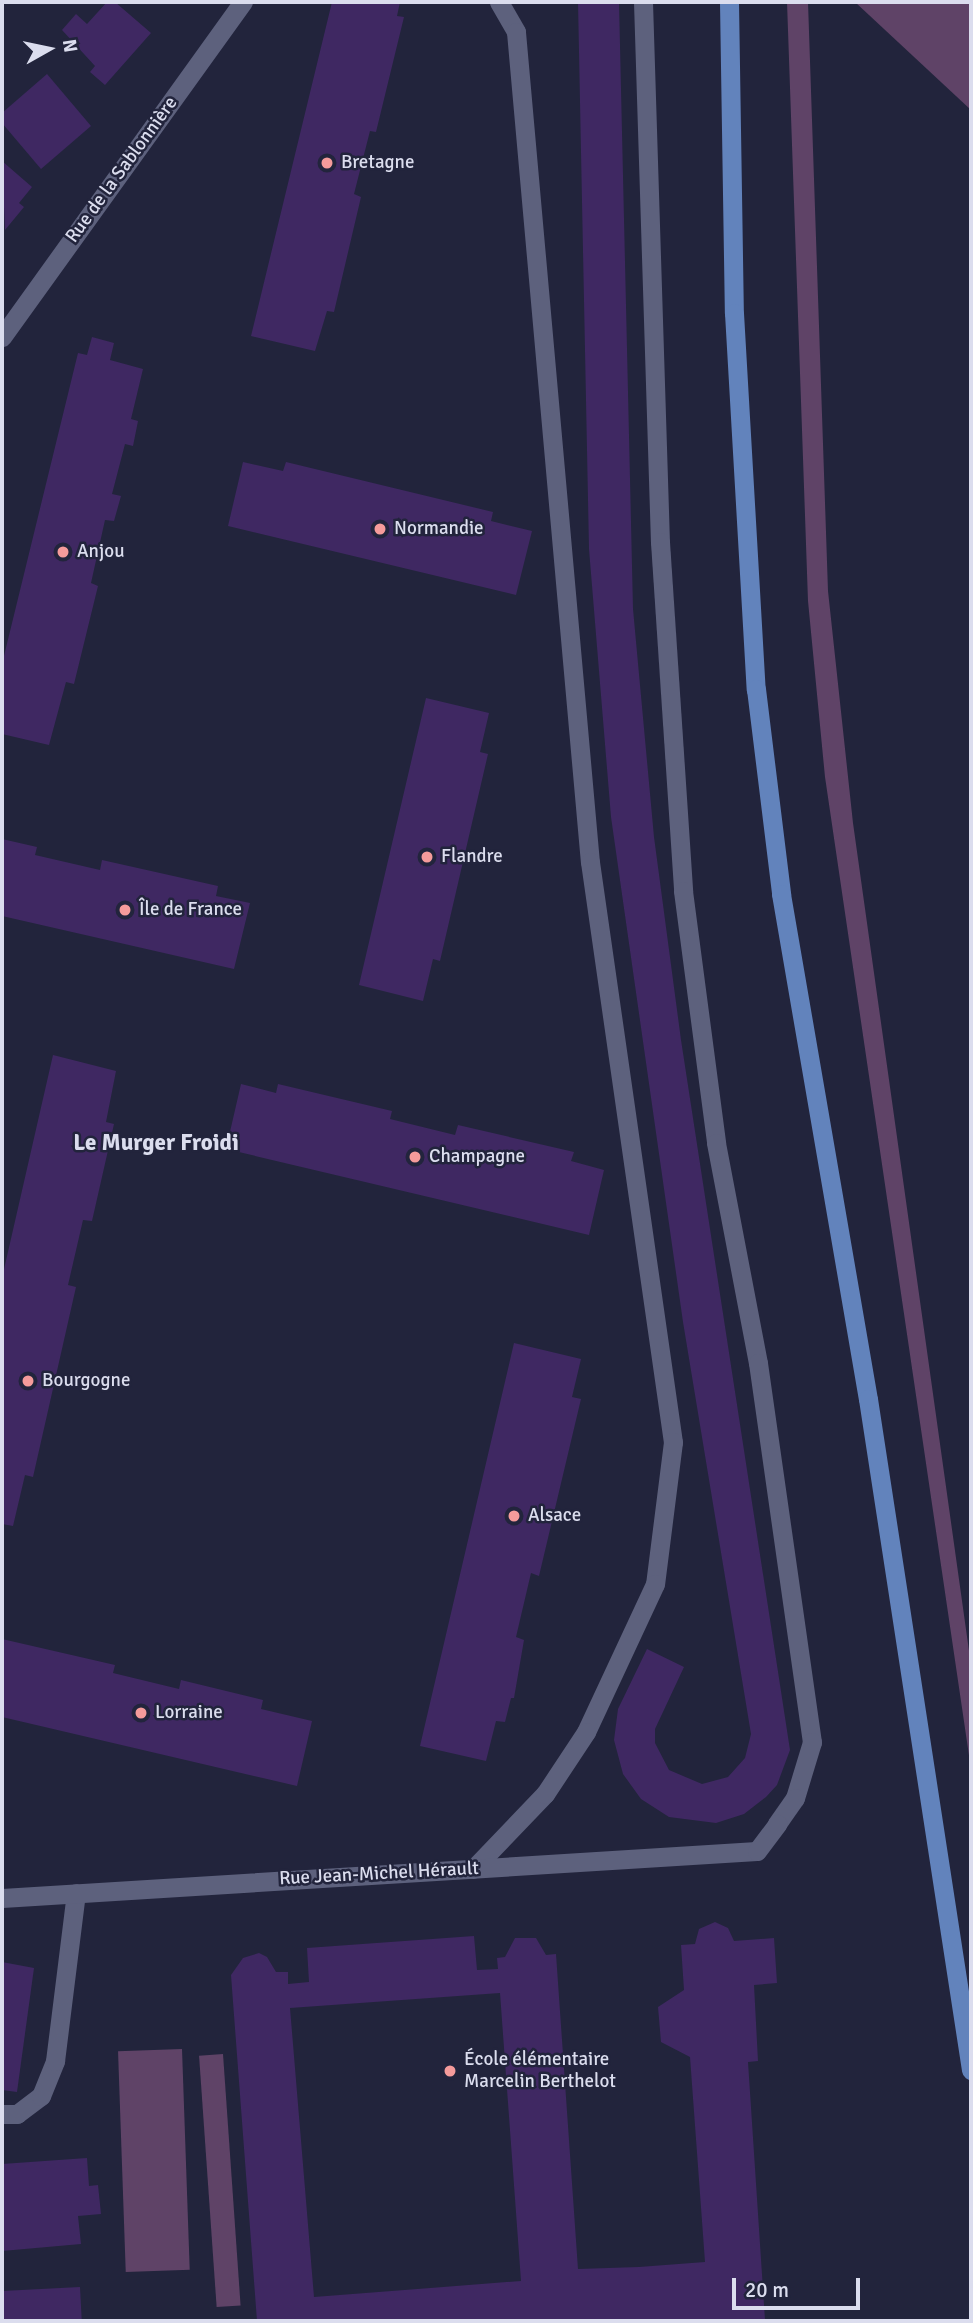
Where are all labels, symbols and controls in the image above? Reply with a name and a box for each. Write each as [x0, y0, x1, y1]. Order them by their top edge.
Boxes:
north arrow [14, 14, 84, 84]
text: N [57, 37, 83, 54]
street label: Rue de la Sablonnière [61, 92, 183, 248]
place label: Bretagne [341, 152, 414, 174]
marker: Bretagne [319, 155, 335, 171]
place label: Normandie [394, 518, 484, 540]
marker: Normandie [372, 521, 388, 537]
place label: Anjou [77, 541, 125, 563]
marker: Anjou [55, 544, 71, 560]
place label: Flandre [441, 846, 503, 868]
marker: Flandre [419, 849, 435, 865]
place label: Île de France [139, 899, 242, 921]
marker: Île de France [117, 902, 133, 918]
district label: Le Murger Froidi [73, 1129, 239, 1157]
place label: Champagne [429, 1146, 525, 1168]
marker: Champagne [407, 1149, 423, 1165]
place label: Bourgogne [42, 1370, 130, 1392]
marker: Bourgogne [20, 1373, 36, 1389]
place label: Alsace [528, 1505, 581, 1527]
marker: Alsace [506, 1508, 522, 1524]
place label: Lorraine [155, 1702, 223, 1724]
marker: Lorraine [133, 1705, 149, 1721]
street label: Rue Jean-Michel Hérault [279, 1857, 479, 1891]
place label: École élémentaire Marcelin Berthelot [464, 2049, 616, 2093]
marker: École élémentaire Marcelin Berthelot [442, 2063, 458, 2079]
scale bar [735, 2264, 863, 2308]
text: 20 m [745, 2277, 789, 2303]

